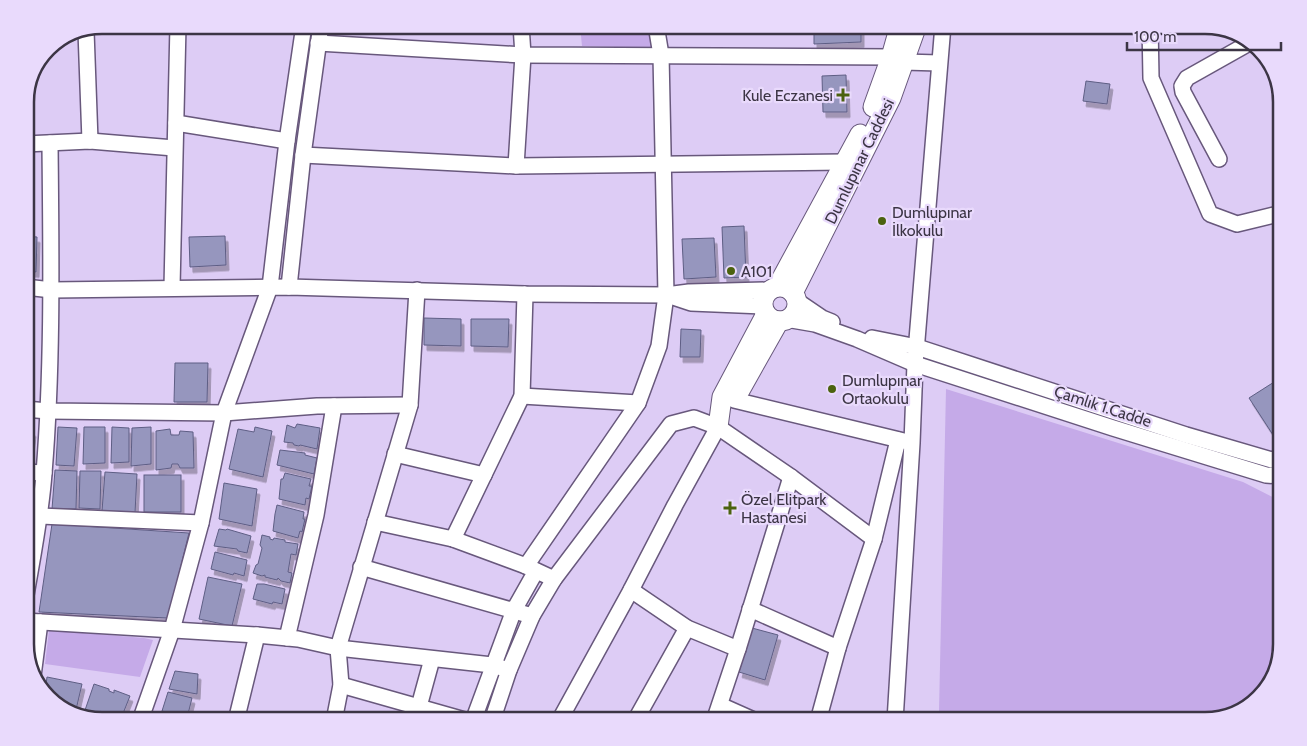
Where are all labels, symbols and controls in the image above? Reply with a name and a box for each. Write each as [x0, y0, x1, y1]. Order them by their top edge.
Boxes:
scale bar [1127, 20, 1281, 52]
text: 100 m [1134, 28, 1176, 46]
place label: Kule Eczanesi [742, 86, 833, 105]
marker: Kule Eczanesi [837, 89, 849, 101]
street label: Dumlupınar Caddesi [821, 95, 898, 227]
place label: Dumlupınar İlkokulu [892, 203, 973, 240]
marker: Dumlupınar İlkokulu [876, 215, 888, 227]
place label: A101 [741, 262, 772, 281]
marker: A101 [725, 265, 737, 277]
place label: Dumlupınar Ortaokulu [842, 371, 923, 408]
street label: Çamlık 1.Cadde [1052, 382, 1154, 431]
marker: Dumlupınar Ortaokulu [826, 383, 838, 395]
place label: Özel Elitpark Hastanesi [741, 490, 827, 527]
marker: Özel Elitpark Hastanesi [723, 501, 737, 515]

